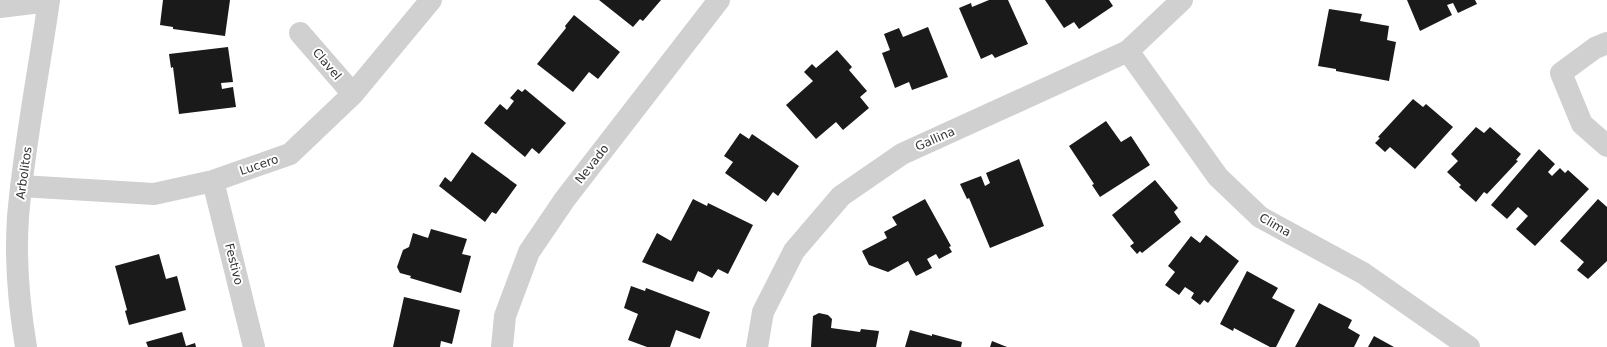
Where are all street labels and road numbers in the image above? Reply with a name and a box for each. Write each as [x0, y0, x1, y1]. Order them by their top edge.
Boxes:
street label: Clavel [310, 45, 344, 83]
street label: Gallina [913, 124, 957, 154]
street label: Nevado [572, 142, 612, 186]
street label: Arbolitos [13, 146, 35, 200]
street label: Lucero [238, 152, 280, 178]
street label: Clima [1257, 210, 1293, 240]
street label: Festivo [222, 242, 246, 286]

